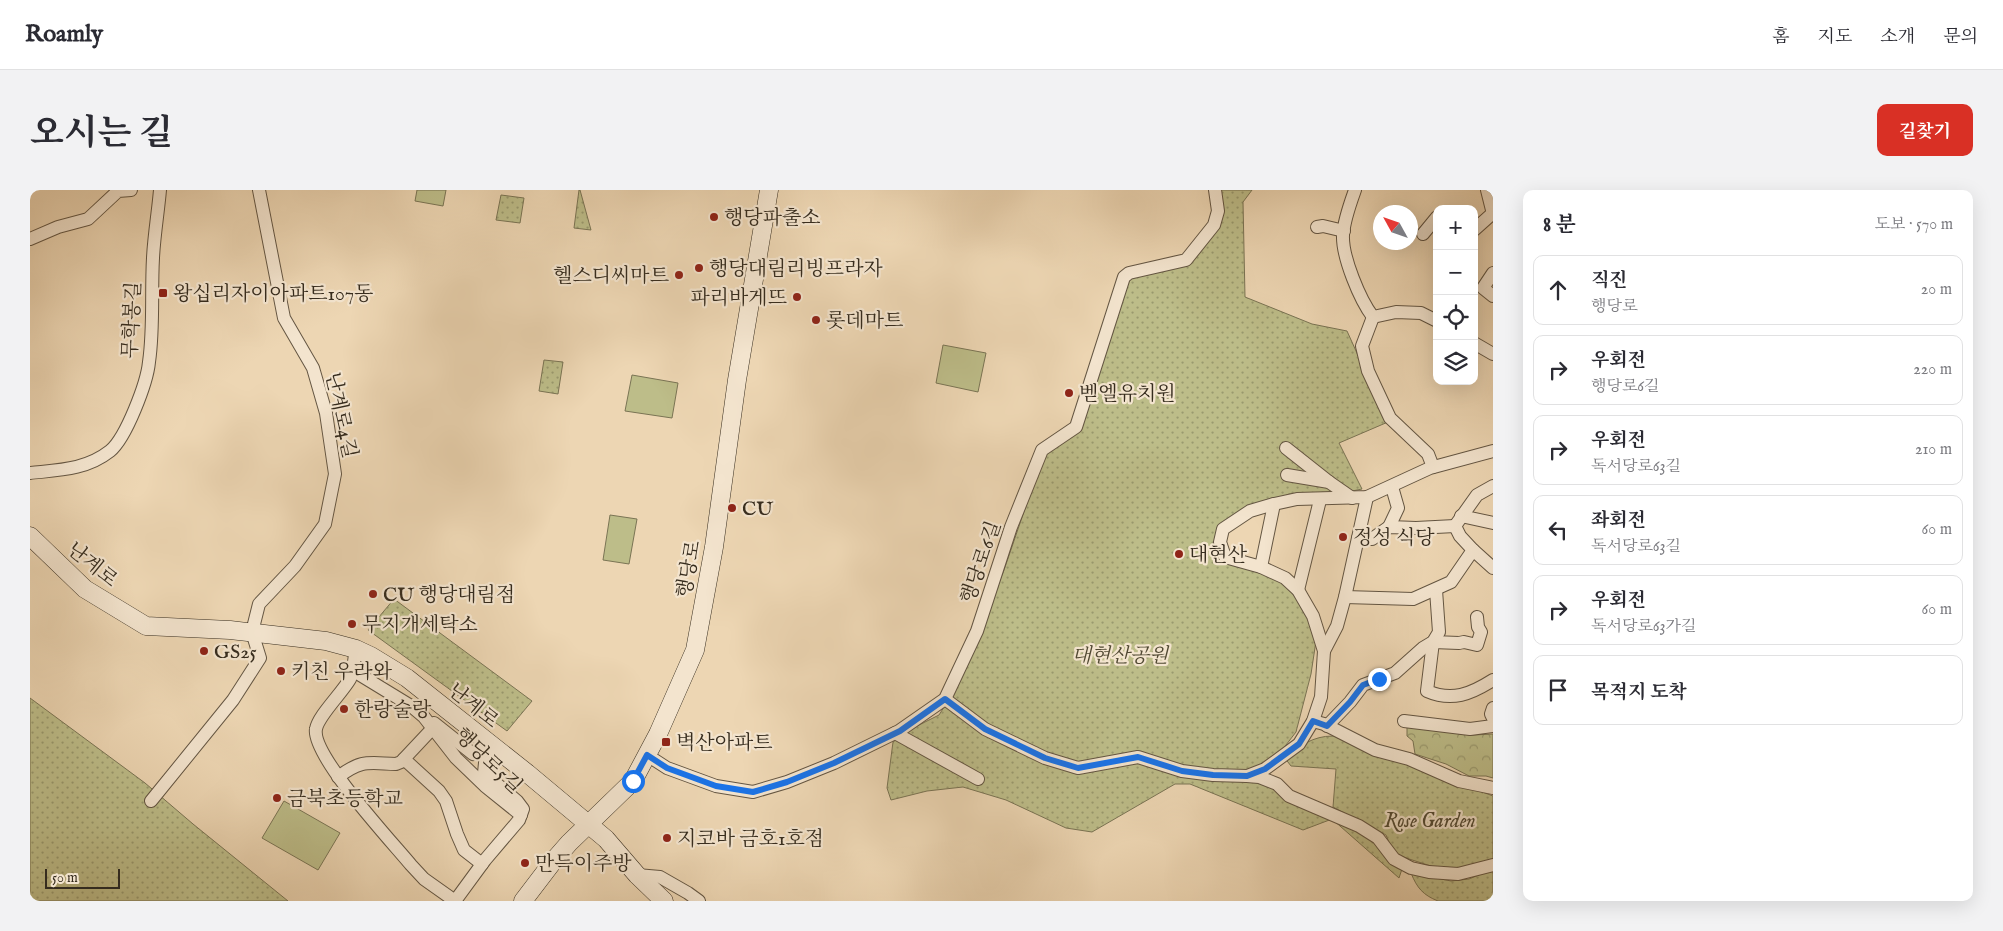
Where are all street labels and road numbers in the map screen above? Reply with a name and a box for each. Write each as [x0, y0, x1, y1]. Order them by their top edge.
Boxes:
street label: 무학봉길 [118, 281, 147, 359]
street label: 난계로4길 [319, 370, 362, 461]
street label: 행당로6길 [956, 518, 1007, 607]
street label: 난계로 [62, 537, 122, 593]
street label: 행당로 [672, 539, 707, 600]
street label: 난계로 [443, 678, 503, 734]
street label: 행당로5길 [449, 723, 527, 799]

